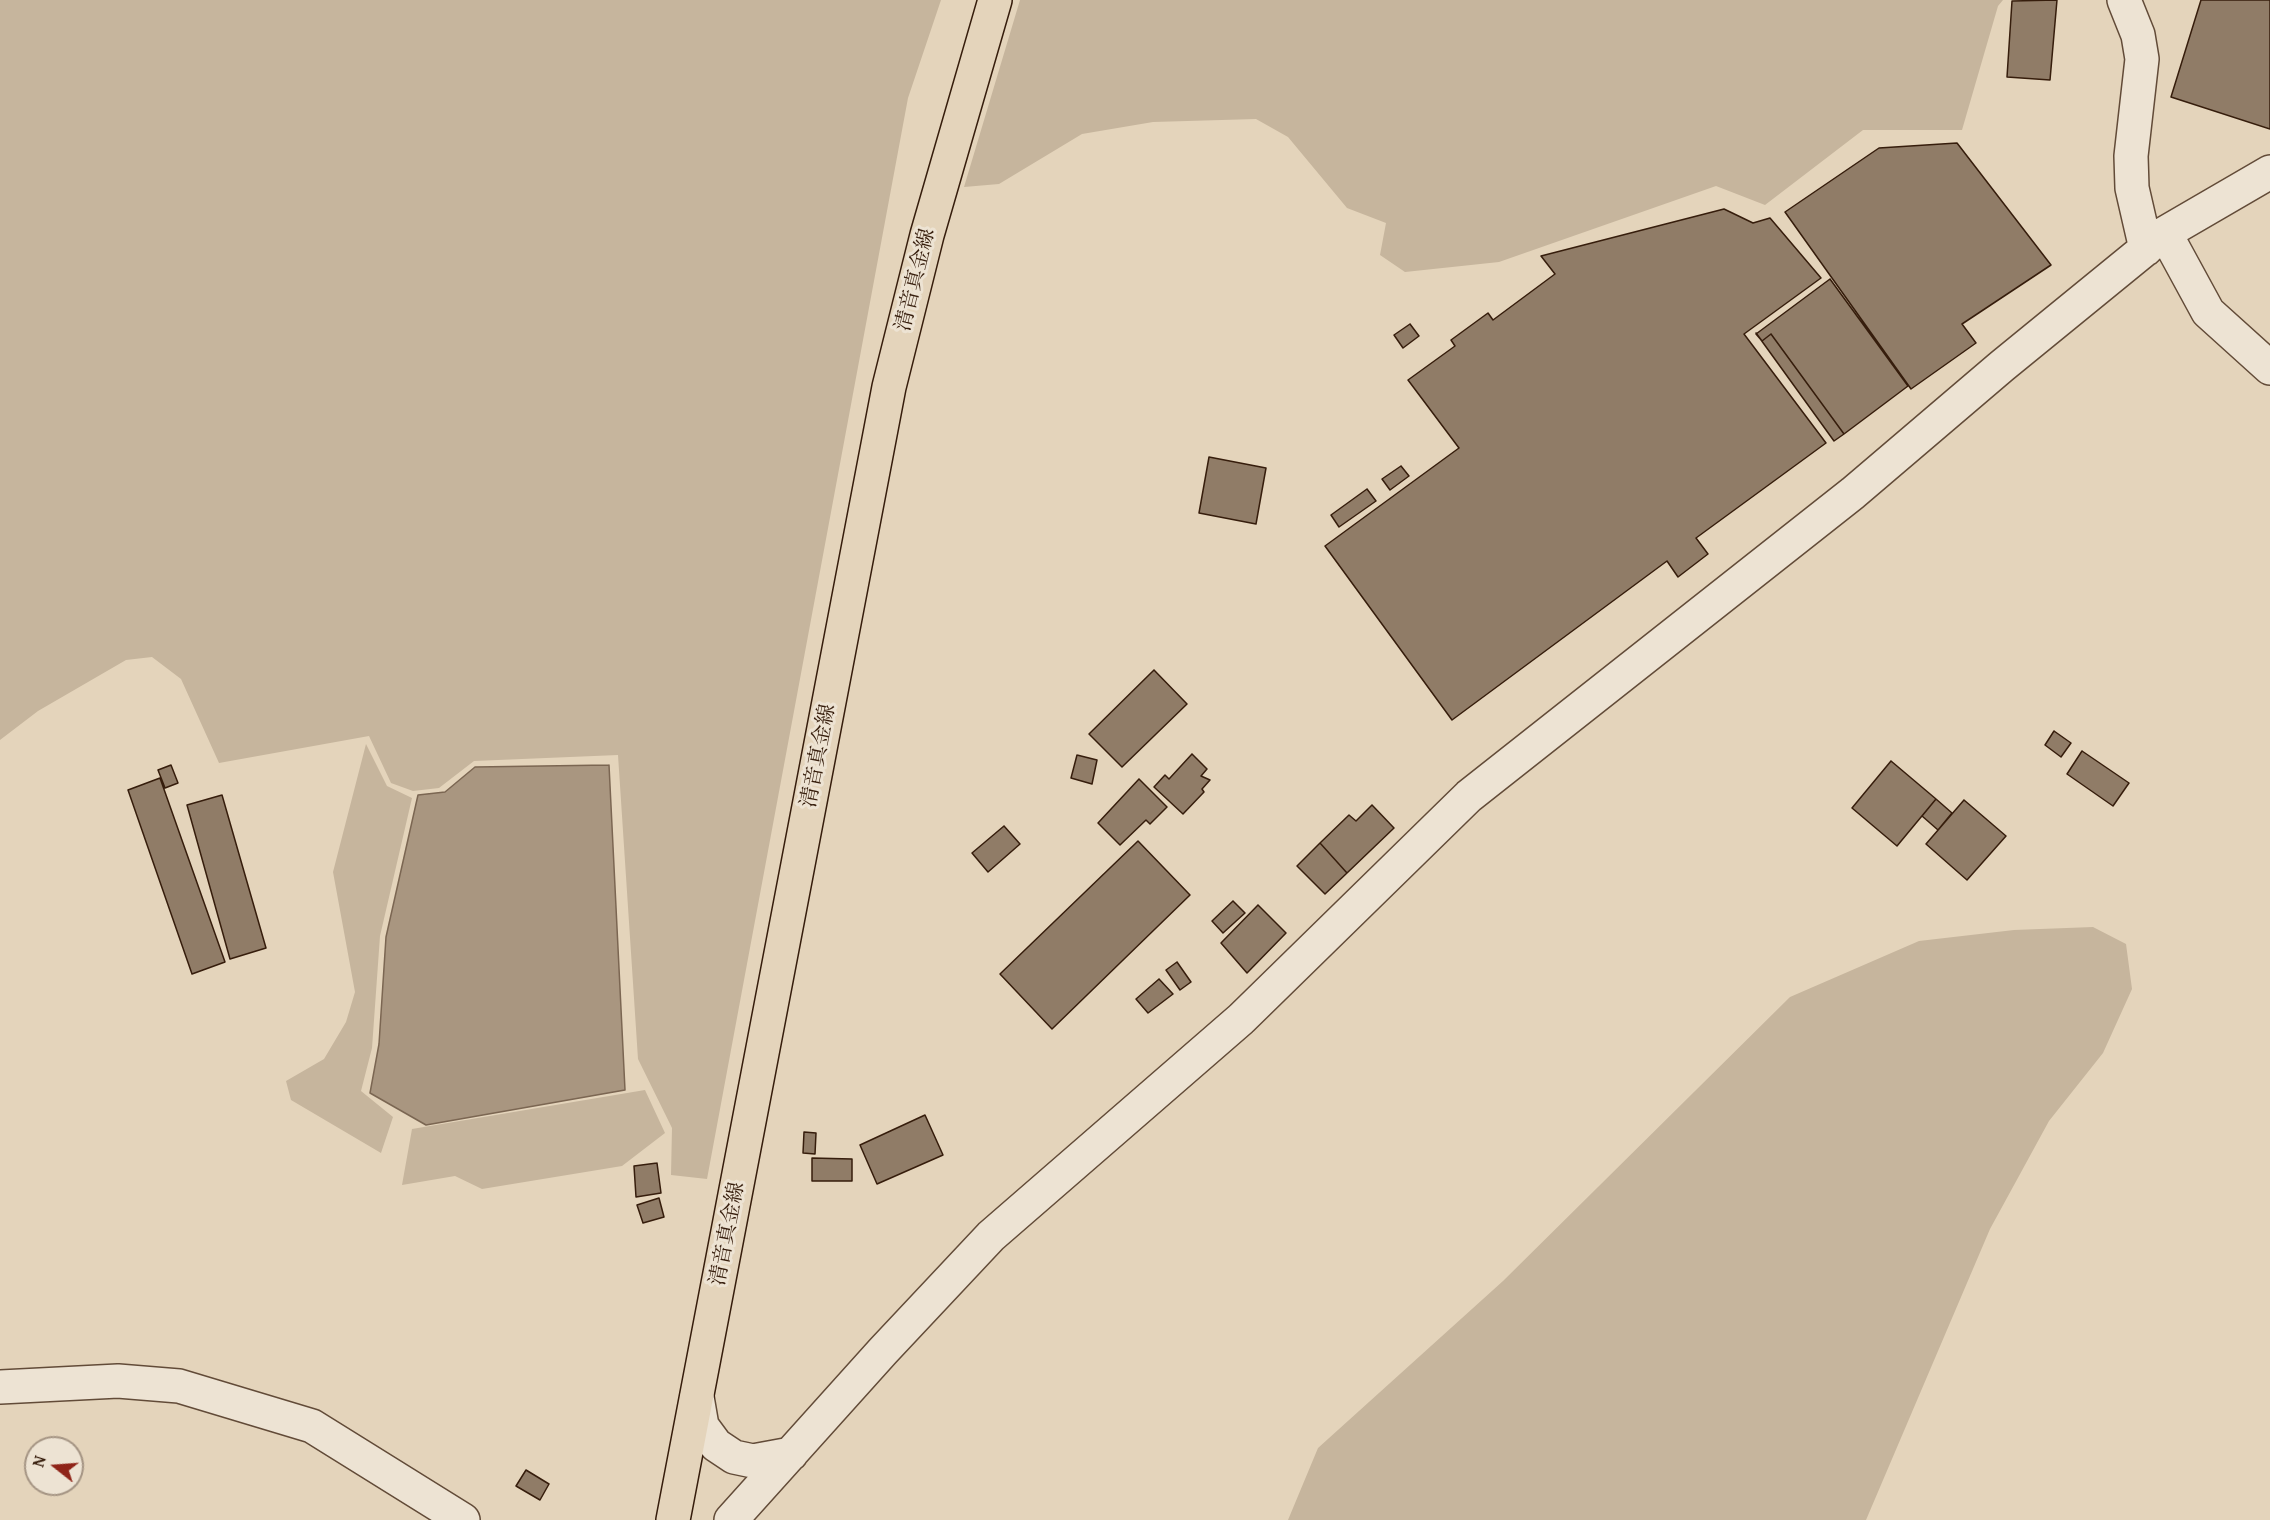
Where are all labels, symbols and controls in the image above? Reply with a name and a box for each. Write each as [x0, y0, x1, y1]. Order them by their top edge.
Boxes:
street label: 清音真金線 [891, 226, 941, 334]
street label: 清音真金線 [797, 702, 841, 810]
street label: 清音真金線 [706, 1180, 750, 1288]
north arrow [24, 1436, 84, 1496]
text: N [26, 1453, 52, 1470]

